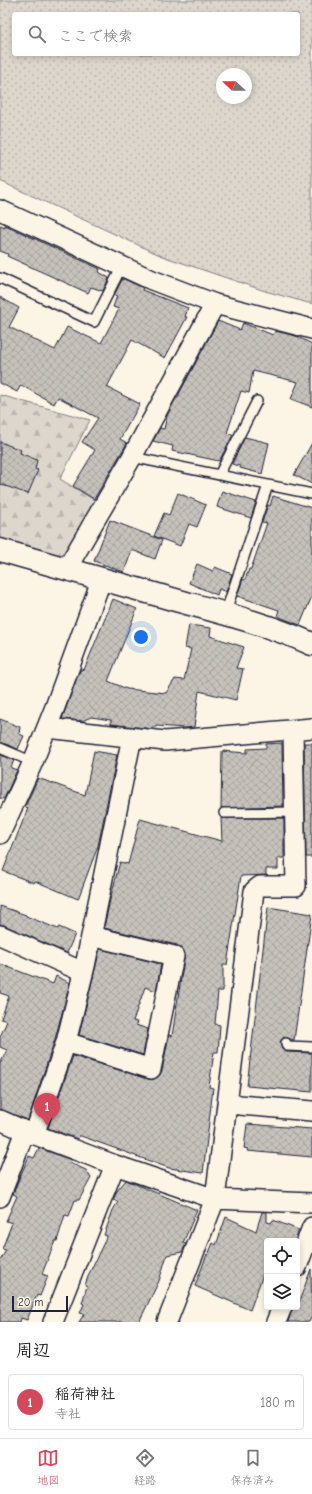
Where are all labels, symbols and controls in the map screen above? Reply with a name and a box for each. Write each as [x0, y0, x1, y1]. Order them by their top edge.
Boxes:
search box [12, 12, 300, 56]
icon: search [26, 23, 48, 45]
text: ここで検索 [58, 27, 133, 45]
north arrow [216, 68, 252, 104]
your location [131, 627, 151, 647]
pin: 1 [34, 1093, 60, 1126]
map controls [264, 1238, 300, 1310]
button: locate [264, 1238, 300, 1274]
button: layers [264, 1274, 300, 1310]
scale bar [12, 1294, 68, 1313]
text: 20 m [18, 1296, 43, 1309]
text: 周辺 [16, 1341, 50, 1360]
text: 稲荷神社 [55, 1385, 115, 1403]
text: 1 [27, 1395, 33, 1410]
text: 180 m [260, 1395, 295, 1410]
text: 寺社 [55, 1406, 81, 1421]
tab: 地図 [37, 1447, 59, 1487]
tab: 経路 [134, 1447, 156, 1487]
tab: 保存済み [231, 1447, 275, 1487]

